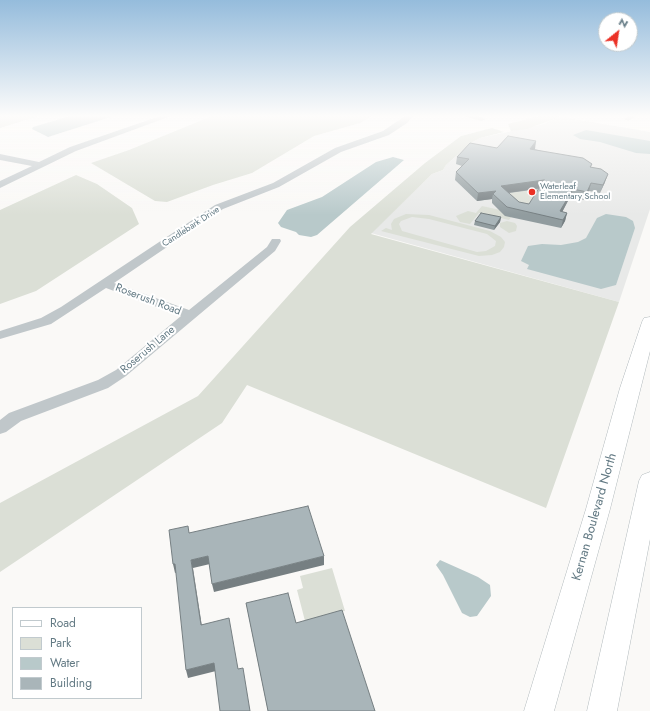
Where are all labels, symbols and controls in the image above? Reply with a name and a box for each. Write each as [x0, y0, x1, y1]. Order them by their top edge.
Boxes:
north arrow [598, 12, 638, 52]
text: N [616, 13, 631, 32]
place label: Waterleaf Elementary School [540, 182, 610, 203]
marker: Waterleaf Elementary School [527, 187, 537, 197]
street label: Candlebark Drive [160, 204, 222, 250]
street label: Roserush Road [113, 281, 183, 319]
street label: Roserush Lane [118, 323, 178, 377]
street label: Kernan Boulevard North [569, 451, 621, 583]
legend [12, 607, 142, 699]
text: Road [50, 614, 76, 632]
text: Park [50, 634, 71, 652]
text: Water [50, 654, 80, 672]
text: Building [50, 674, 92, 692]

